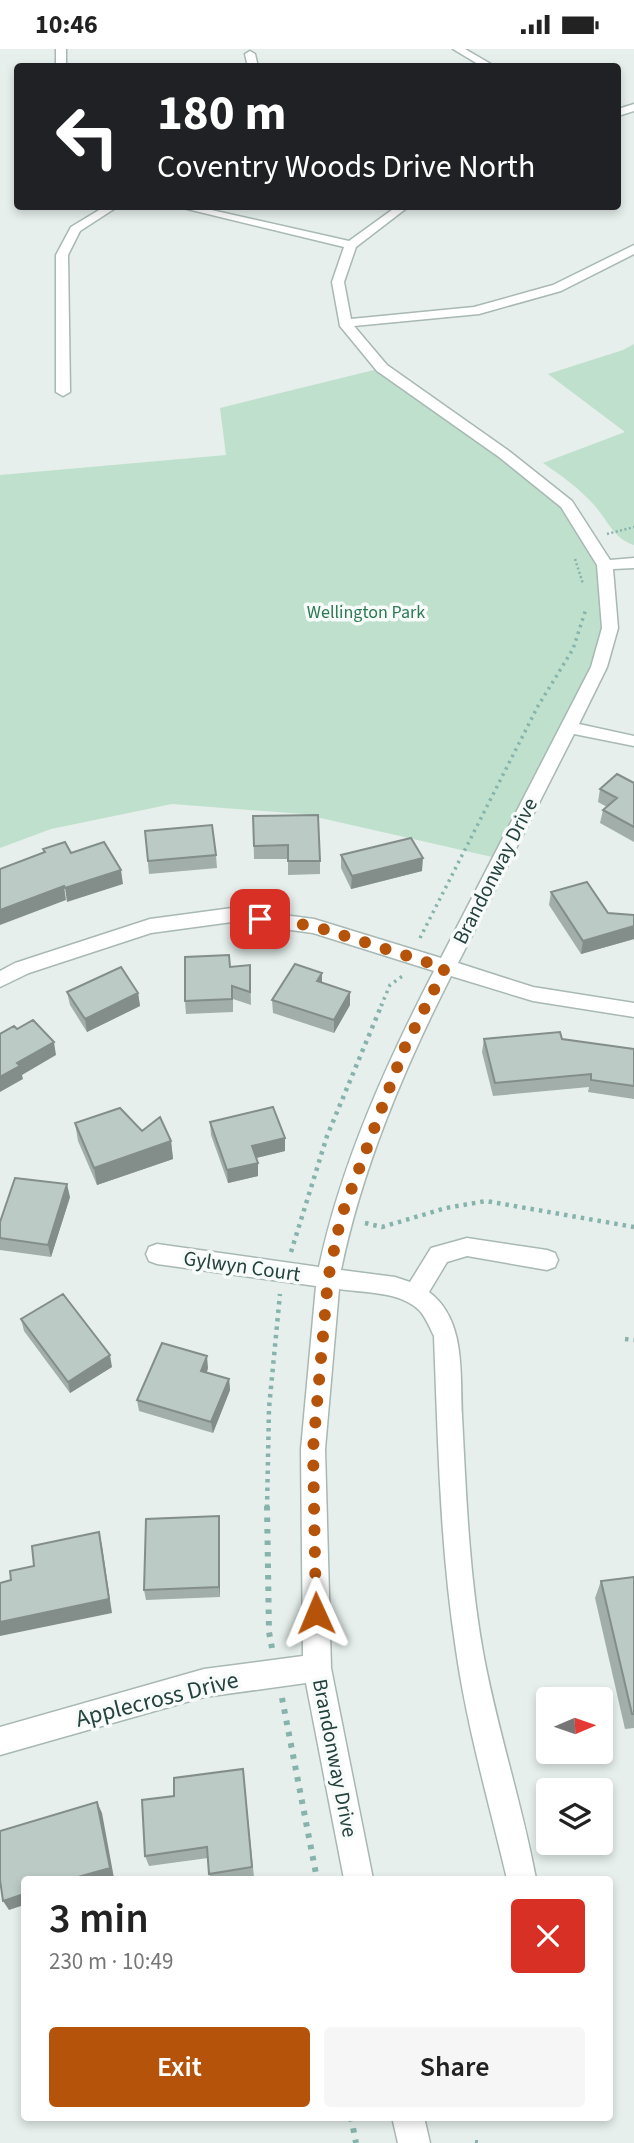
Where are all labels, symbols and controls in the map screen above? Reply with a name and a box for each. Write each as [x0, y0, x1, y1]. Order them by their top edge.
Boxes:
text: 10:46 [35, 6, 98, 43]
text: 180 m [157, 79, 286, 149]
icon: left [42, 91, 133, 182]
text: Coventry Woods Drive North [157, 144, 535, 190]
park label: Wellington Park [307, 600, 425, 625]
street label: Brandonway Drive [445, 793, 545, 949]
pin [230, 889, 290, 949]
icon: arrive [241, 900, 279, 938]
street label: Gylwyn Court [182, 1243, 302, 1289]
position arrow [279, 1576, 353, 1650]
street label: Applecross Drive [72, 1662, 242, 1737]
street label: Brandonway Drive [305, 1676, 365, 1840]
north arrow [536, 1687, 612, 1764]
map controls [536, 1687, 613, 1855]
button: layers [536, 1778, 613, 1855]
text: 3 min [49, 1889, 149, 1949]
button: close [511, 1899, 585, 1973]
text: 230 m · 10:49 [49, 1945, 173, 1978]
button: Exit [49, 2027, 310, 2107]
button: Share [324, 2027, 585, 2107]

